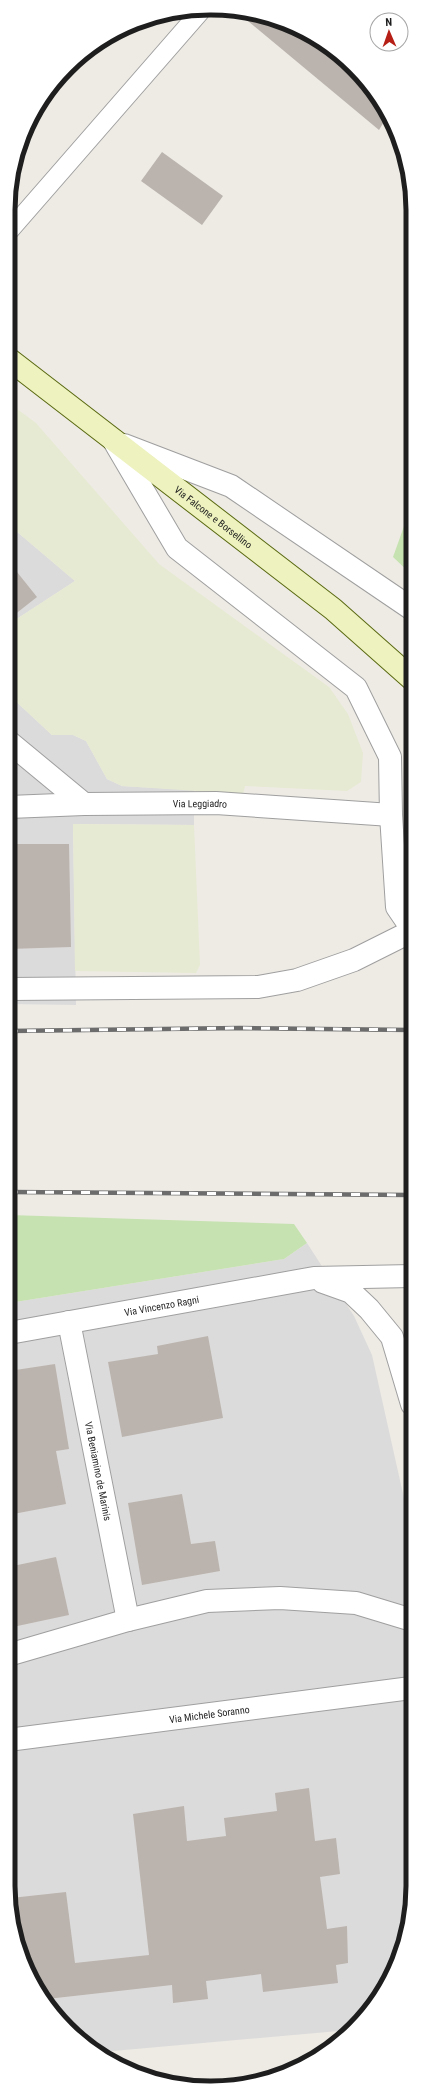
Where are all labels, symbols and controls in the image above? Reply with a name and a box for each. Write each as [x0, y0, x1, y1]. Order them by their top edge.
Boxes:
north arrow [369, 12, 409, 52]
text: N [385, 16, 393, 29]
street label: Via Falcone e Borsellino [172, 484, 254, 551]
street label: Via Leggiadro [173, 798, 227, 810]
street label: Via Vincenzo Ragni [123, 1294, 200, 1318]
street label: Via Beniamino de Marinis [83, 1421, 113, 1522]
street label: Via Michele Soranno [169, 1704, 250, 1725]

